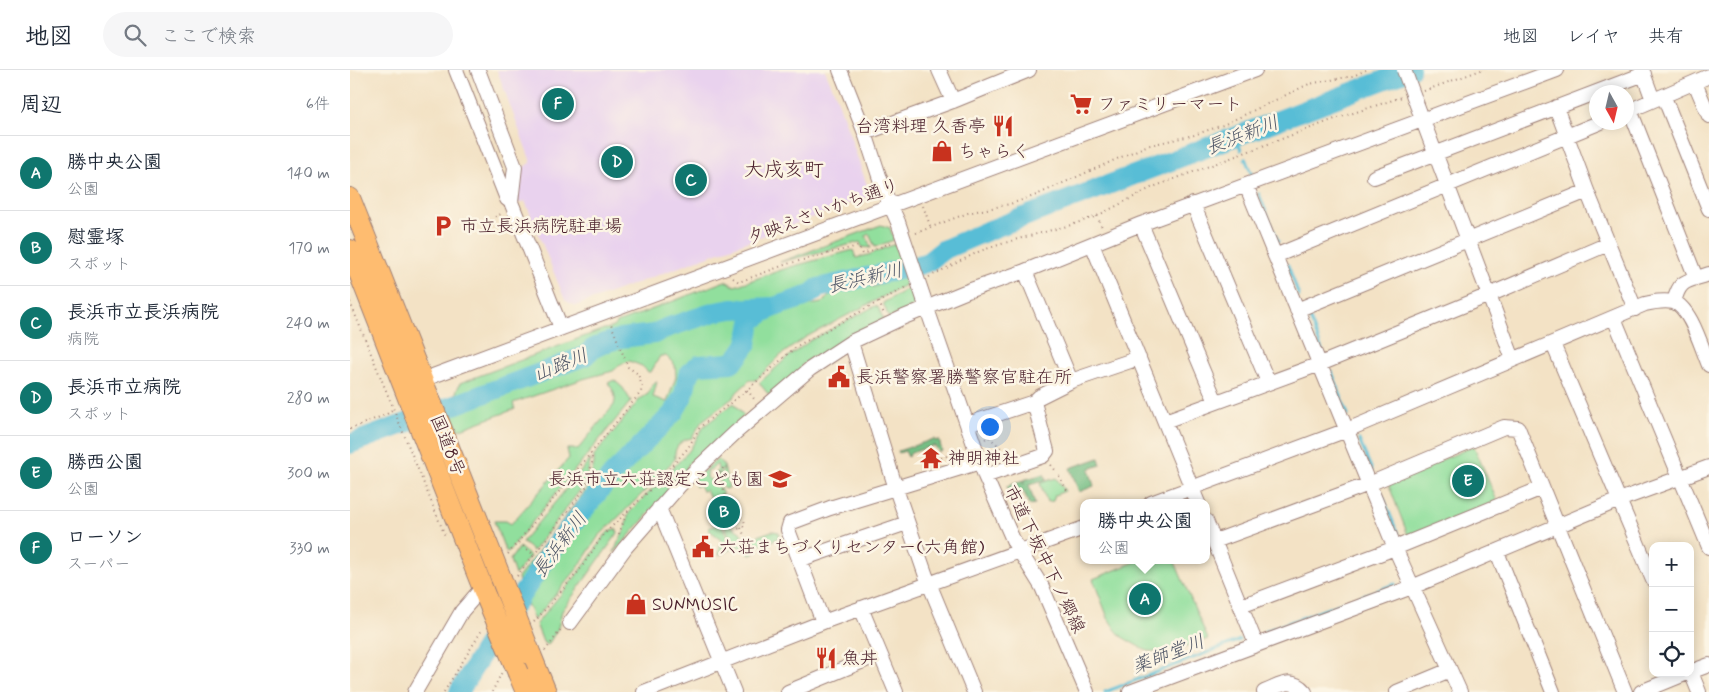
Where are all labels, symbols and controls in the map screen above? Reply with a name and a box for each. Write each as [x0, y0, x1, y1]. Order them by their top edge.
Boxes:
search box [103, 12, 453, 57]
icon: search [121, 21, 149, 49]
text: 地図 [25, 22, 73, 53]
text: ここで検索 [161, 24, 256, 49]
text: 地図 [1503, 25, 1539, 49]
text: レイヤ [1567, 25, 1620, 49]
text: 共有 [1648, 25, 1684, 49]
pin: F [542, 85, 574, 123]
north arrow [1589, 85, 1634, 130]
text: 周辺 [20, 91, 62, 119]
supermarket icon: ファミリーマート [1068, 91, 1094, 117]
place label: ファミリーマート [1098, 93, 1242, 117]
text: 6件 [306, 94, 330, 115]
water label: 長浜新川 [1203, 110, 1283, 161]
restaurant icon: 台湾料理 久香亭 [990, 113, 1016, 139]
place label: 台湾料理 久香亭 [855, 115, 986, 139]
shop icon: ちゃらく [929, 138, 955, 164]
place label: ちゃらく [958, 140, 1030, 164]
pin: D [601, 143, 633, 181]
text: 勝中央公園 [67, 150, 162, 175]
district label: 大戌亥町 [744, 157, 824, 184]
pin: C [675, 161, 707, 199]
text: A [31, 163, 41, 184]
text: 140 m [286, 163, 330, 184]
street label: 夕映えさいかち通り [744, 173, 903, 251]
text: 公園 [67, 179, 99, 200]
parking icon: 市立長浜病院駐車場 [430, 213, 456, 239]
place label: 市立長浜病院駐車場 [460, 215, 622, 239]
text: 慰霊塚 [67, 225, 124, 250]
text: B [31, 238, 41, 259]
text: 170 m [288, 238, 330, 259]
text: スポット [67, 254, 131, 275]
water label: 長浜新川 [825, 258, 905, 299]
text: 長浜市立長浜病院 [67, 300, 219, 325]
text: C [30, 313, 42, 334]
text: 240 m [286, 313, 330, 334]
text: 病院 [67, 329, 99, 350]
water label: 山路川 [529, 343, 592, 388]
public building icon: 長浜警察署勝警察官駐在所 [826, 364, 852, 390]
place label: 長浜警察署勝警察官駐在所 [856, 366, 1072, 390]
text: 長浜市立病院 [67, 375, 181, 400]
text: D [30, 388, 42, 409]
text: 280 m [287, 388, 330, 409]
text: スポット [67, 404, 131, 425]
street label: 国道8号 [424, 411, 470, 480]
your location [977, 414, 1003, 440]
temple icon: 神明神社 [918, 445, 944, 471]
place label: 神明神社 [948, 447, 1020, 471]
text: 勝西公園 [67, 450, 143, 475]
pin: E [1452, 462, 1484, 500]
text: E [31, 463, 41, 484]
text: 300 m [287, 463, 330, 484]
school or university icon: 長浜市立六荘認定こども園 [767, 466, 793, 492]
place label: 長浜市立六荘認定こども園 [548, 468, 764, 492]
text: 公園 [67, 479, 99, 500]
street label: 市道下坂中下ノ郷線 [998, 481, 1090, 638]
pin: B [708, 493, 740, 531]
popup [1080, 499, 1210, 564]
water label: 長浜新川 [527, 507, 593, 583]
text: 勝中央公園 [1097, 509, 1193, 534]
text: ローソン [67, 525, 143, 550]
public building icon: 六荘まちづくりセンター(六角館) [690, 534, 716, 560]
place label: 六荘まちづくりセンター(六角館) [719, 536, 985, 560]
text: F [32, 538, 40, 559]
text: 330 m [289, 538, 330, 559]
text: 公園 [1097, 538, 1130, 559]
map controls [1649, 542, 1694, 677]
button: + [1649, 542, 1694, 587]
text: スーパー [67, 554, 130, 575]
pin: A [1129, 580, 1161, 618]
button: − [1649, 587, 1694, 632]
shop icon: SUNMUSIC [623, 591, 649, 617]
place label: SUNMUSIC [652, 593, 738, 617]
water label: 薬師堂川 [1129, 629, 1209, 680]
button: locate [1649, 632, 1694, 677]
restaurant icon: 魚丼 [813, 645, 839, 671]
place label: 魚丼 [842, 647, 878, 671]

